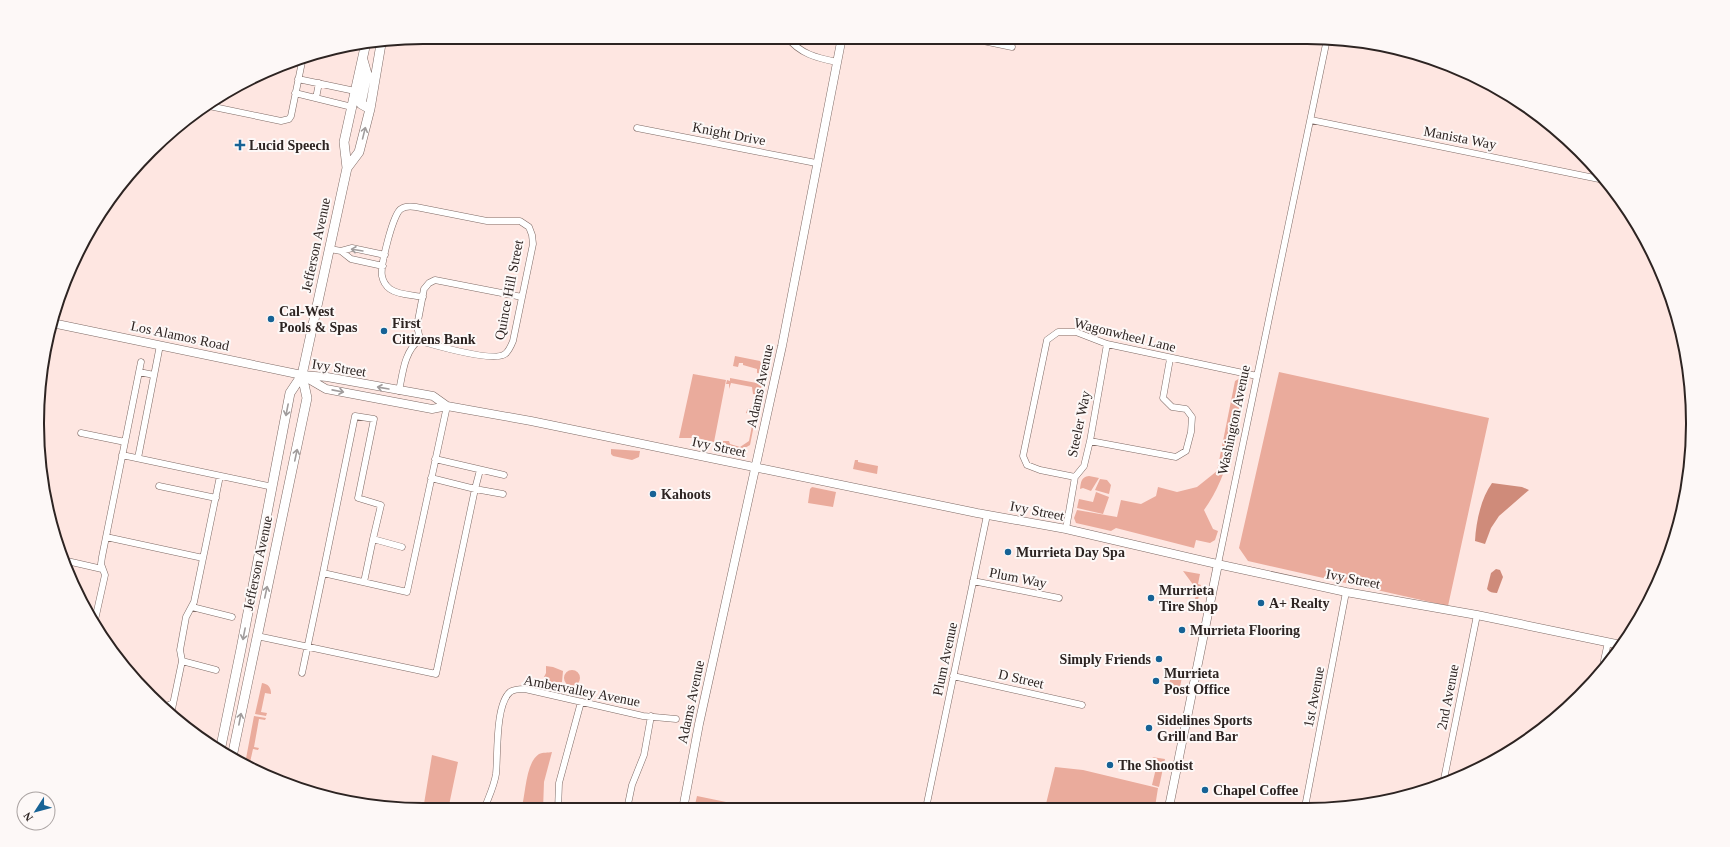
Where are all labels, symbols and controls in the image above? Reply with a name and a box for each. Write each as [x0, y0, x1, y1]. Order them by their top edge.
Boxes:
street label: Knight Drive [691, 120, 767, 148]
street label: Manista Way [1422, 124, 1498, 152]
one-way arrow [361, 127, 368, 140]
place label: Lucid Speech [249, 138, 330, 153]
marker: Lucid Speech [234, 139, 246, 151]
street label: Jefferson Avenue [299, 196, 333, 294]
street label: Quince Hill Street [492, 238, 526, 341]
one-way arrow [351, 246, 364, 254]
place label: Cal-West Pools & Spas [279, 304, 358, 335]
marker: Cal-West Pools & Spas [266, 314, 276, 324]
street label: Wagonwheel Lane [1073, 315, 1177, 355]
place label: First Citizens Bank [392, 316, 476, 347]
street label: Los Alamos Road [129, 318, 231, 354]
marker: First Citizens Bank [379, 326, 389, 336]
street label: Adams Avenue [744, 343, 776, 429]
street label: Ivy Street [311, 356, 367, 380]
street label: Washington Avenue [1215, 364, 1253, 476]
one-way arrow [377, 384, 390, 392]
one-way arrow [331, 387, 344, 395]
street label: Steeler Way [1065, 389, 1093, 459]
one-way arrow [282, 403, 290, 416]
street label: Ivy Street [691, 434, 747, 460]
one-way arrow [292, 449, 300, 462]
place label: Kahoots [661, 487, 711, 502]
marker: Kahoots [648, 489, 658, 499]
street label: Ivy Street [1009, 498, 1065, 524]
street label: Jefferson Avenue [241, 514, 275, 612]
place label: Murrieta Day Spa [1016, 545, 1125, 560]
marker: Murrieta Day Spa [1003, 547, 1013, 557]
street label: Plum Way [988, 565, 1048, 591]
street label: Ivy Street [1325, 566, 1381, 592]
place label: Murrieta Tire Shop [1159, 583, 1218, 614]
one-way arrow [263, 586, 271, 599]
marker: Murrieta Tire Shop [1146, 593, 1156, 603]
place label: A+ Realty [1269, 596, 1329, 611]
marker: A+ Realty [1256, 598, 1266, 608]
street label: Plum Avenue [930, 621, 960, 697]
place label: Murrieta Flooring [1190, 623, 1300, 638]
marker: Murrieta Flooring [1177, 625, 1187, 635]
one-way arrow [240, 627, 248, 640]
place label: Simply Friends [1060, 652, 1152, 667]
marker: Simply Friends [1154, 654, 1164, 664]
street label: Adams Avenue [675, 659, 707, 745]
street label: 2nd Avenue [1434, 663, 1462, 731]
street label: 1st Avenue [1301, 665, 1327, 729]
street label: D Street [997, 666, 1045, 692]
place label: Murrieta Post Office [1164, 666, 1230, 697]
street label: Ambervalley Avenue [522, 672, 642, 710]
marker: Murrieta Post Office [1151, 676, 1161, 686]
one-way arrow [236, 713, 244, 726]
place label: Sidelines Sports Grill and Bar [1157, 713, 1253, 744]
marker: Sidelines Sports Grill and Bar [1144, 723, 1154, 733]
place label: The Shootist [1118, 758, 1193, 773]
marker: The Shootist [1105, 760, 1115, 770]
place label: Chapel Coffee [1213, 783, 1298, 798]
marker: Chapel Coffee [1200, 785, 1210, 795]
north arrow [16, 791, 56, 831]
text: N [21, 810, 35, 824]

